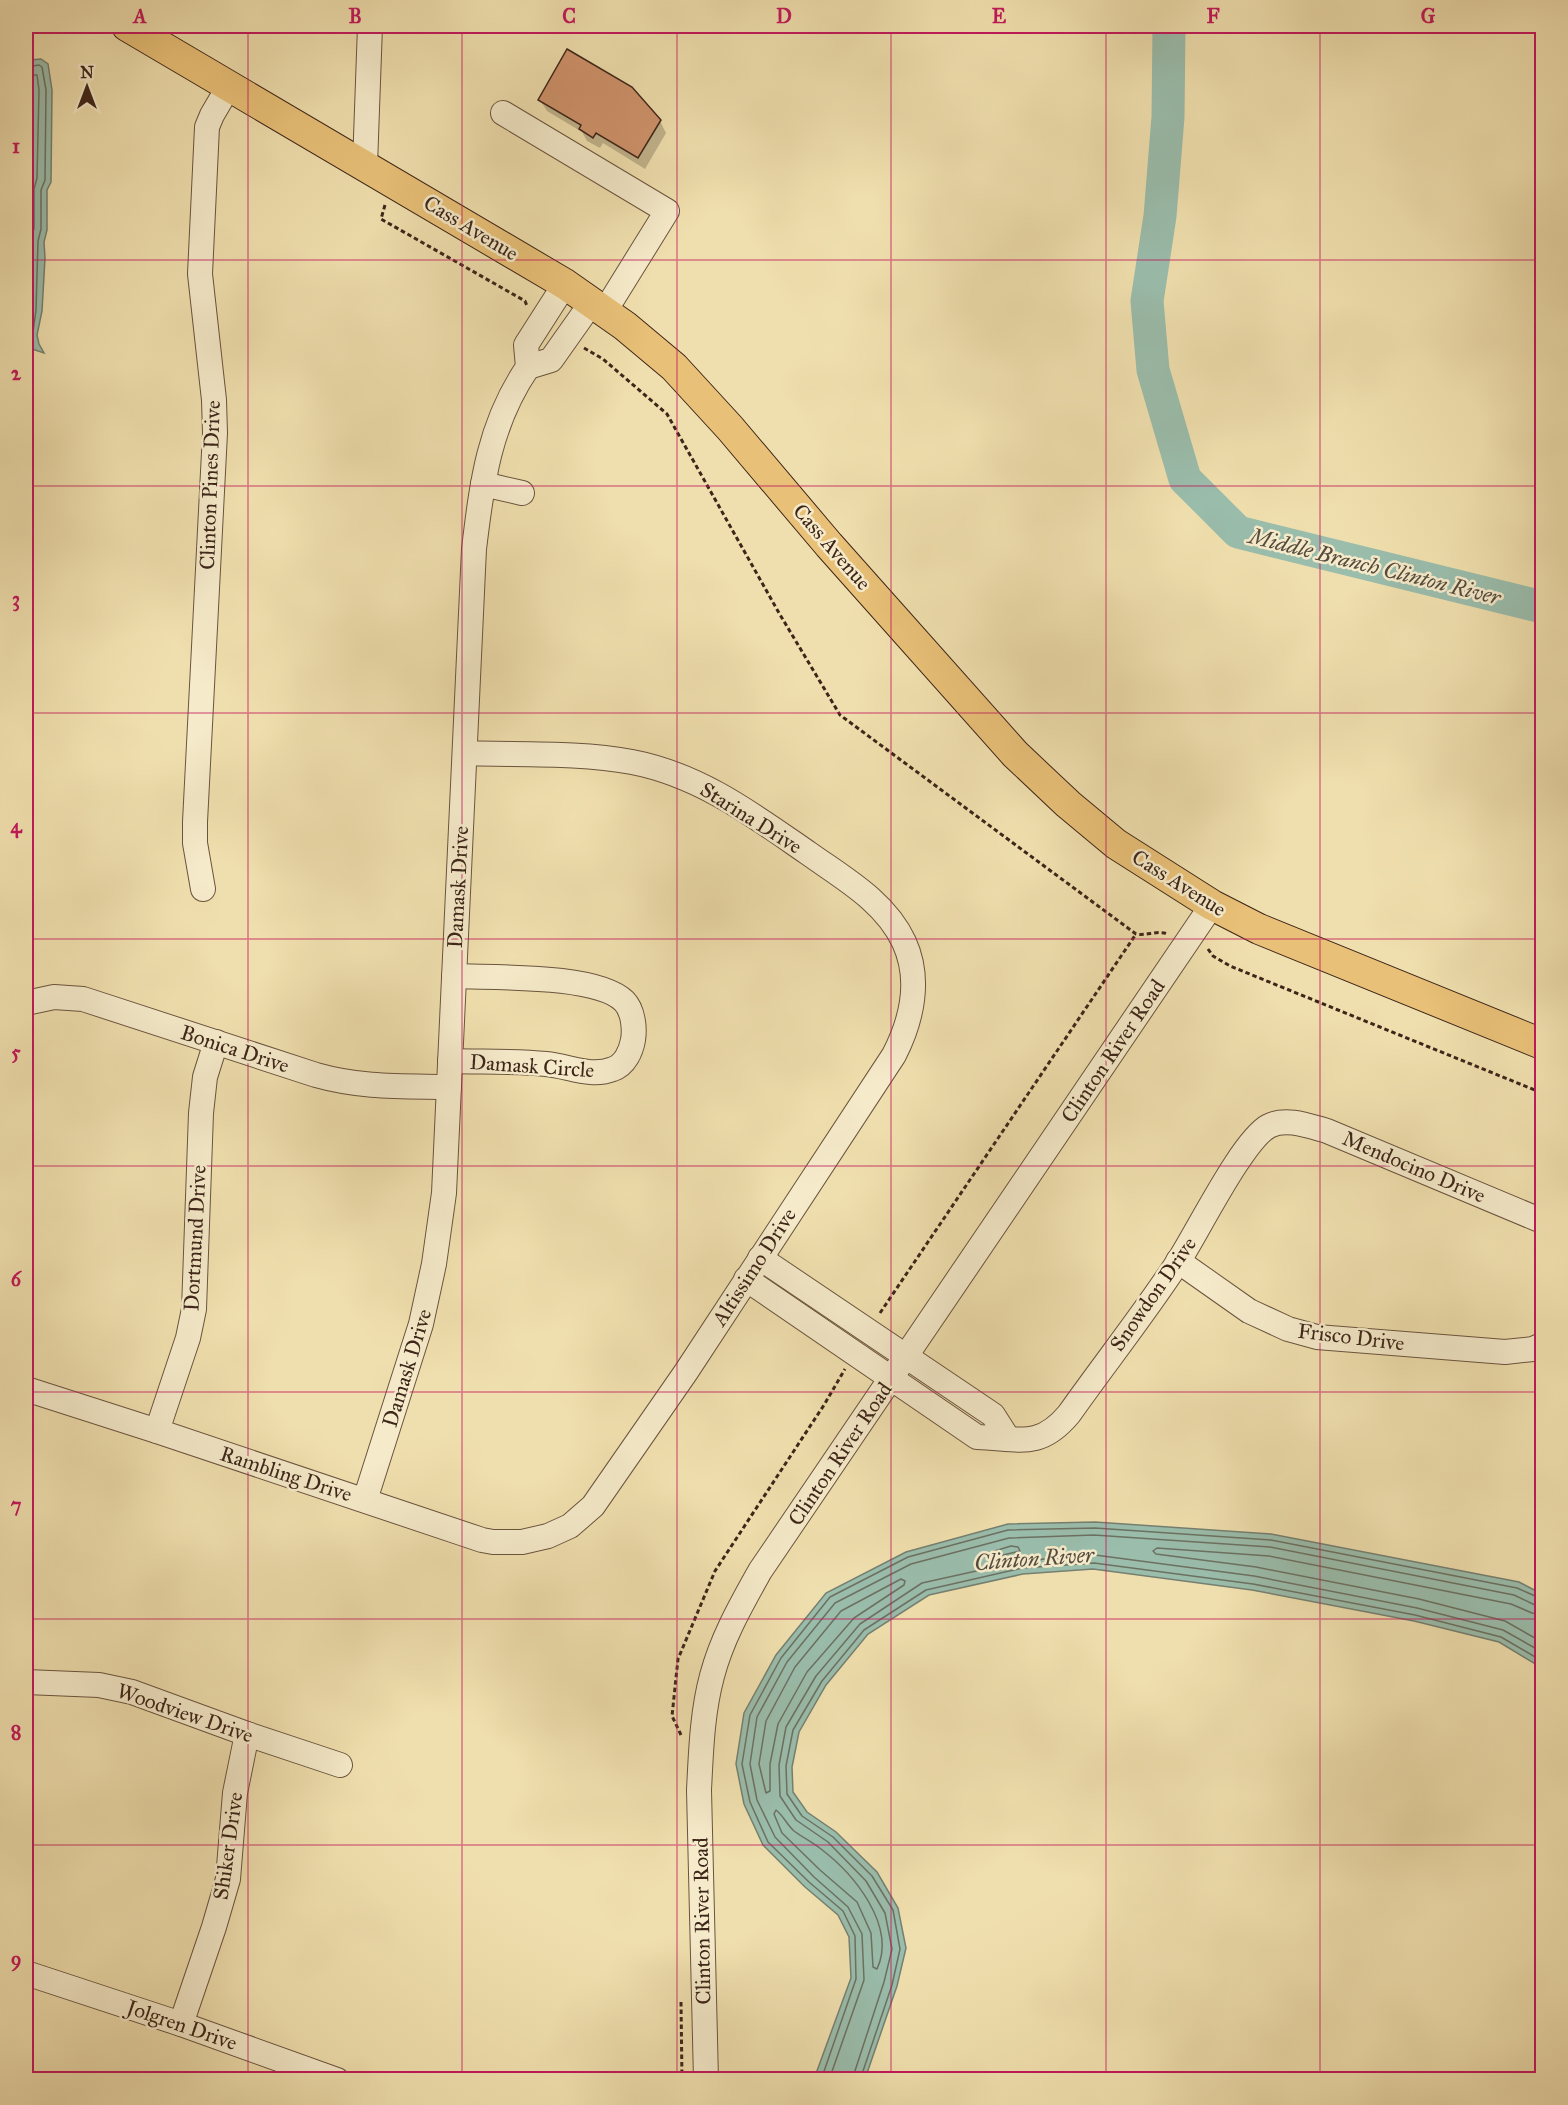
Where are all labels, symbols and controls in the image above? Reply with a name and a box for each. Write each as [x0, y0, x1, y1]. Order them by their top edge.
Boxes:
text: A [131, 4, 147, 28]
text: B [348, 4, 362, 28]
text: C [562, 4, 576, 28]
text: D [776, 4, 792, 28]
text: E [992, 4, 1007, 28]
text: F [1206, 4, 1220, 28]
text: G [1421, 4, 1436, 28]
north arrow [57, 57, 117, 117]
text: N [80, 63, 94, 82]
text: 1 [12, 134, 20, 158]
street label: Cass Avenue [419, 190, 523, 267]
text: 2 [11, 361, 22, 385]
street label: Clinton Pines Drive [194, 399, 226, 570]
street label: Cass Avenue [787, 498, 877, 596]
water label: Middle Branch Clinton River [1244, 522, 1505, 611]
text: 3 [12, 587, 20, 612]
street label: Starina Drive [695, 776, 807, 860]
text: 4 [10, 814, 22, 839]
street label: Damask Drive [442, 825, 474, 949]
street label: Cass Avenue [1127, 844, 1231, 922]
street label: Clinton River Road [1055, 974, 1171, 1128]
street label: Bonica Drive [177, 1019, 293, 1079]
text: 5 [11, 1040, 21, 1064]
street label: Damask Circle [469, 1049, 595, 1083]
street label: Mendocino Drive [1339, 1125, 1490, 1209]
street label: Dortmund Drive [178, 1164, 212, 1312]
street label: Altissimo Drive [706, 1203, 802, 1332]
street label: Snowdon Drive [1104, 1232, 1202, 1356]
text: 6 [11, 1267, 23, 1291]
street label: Damask Drive [377, 1305, 437, 1430]
street label: Frisco Drive [1296, 1318, 1406, 1356]
street label: Clinton River Road [782, 1377, 898, 1531]
street label: Rambling Drive [217, 1440, 355, 1508]
text: 7 [11, 1493, 22, 1517]
water label: Clinton River [973, 1541, 1097, 1576]
street label: Woodview Drive [113, 1678, 257, 1749]
text: 8 [11, 1720, 21, 1744]
street label: Shiker Drive [208, 1790, 248, 1902]
street label: Clinton River Road [688, 1837, 716, 2005]
text: 9 [11, 1947, 21, 1972]
street label: Jolgren Drive [121, 1993, 241, 2056]

